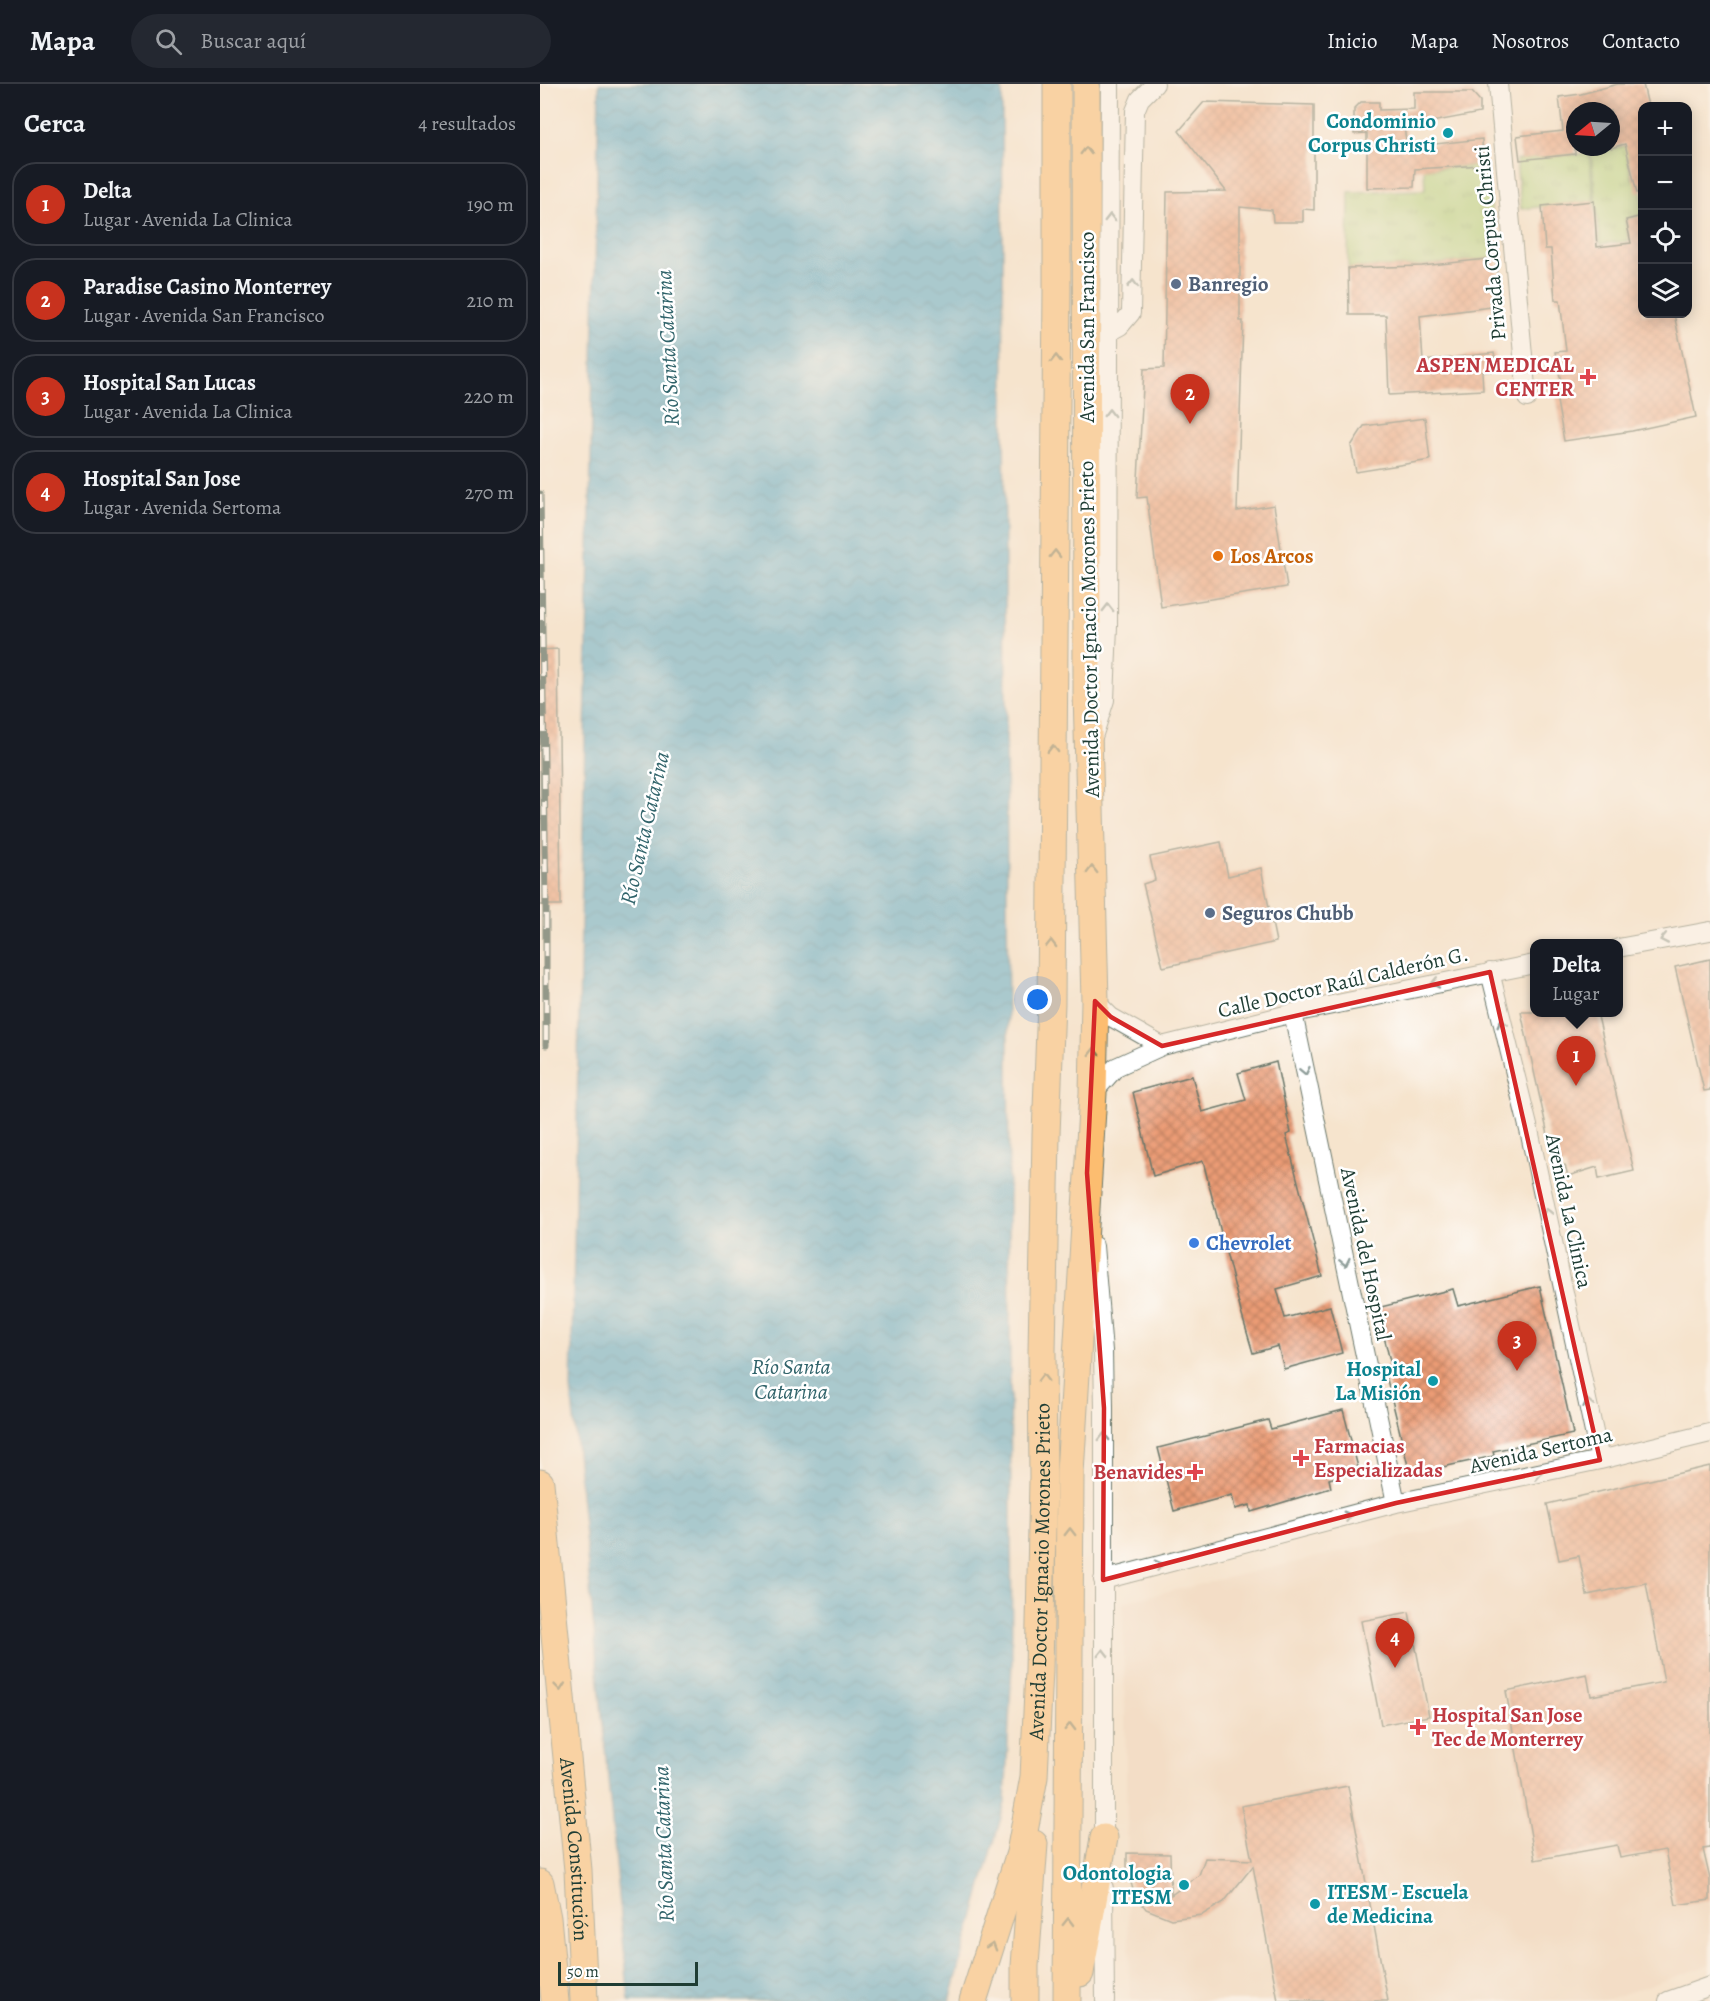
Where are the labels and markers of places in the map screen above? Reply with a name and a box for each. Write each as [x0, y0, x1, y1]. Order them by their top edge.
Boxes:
place label: Condominio Corpus Christi [1308, 107, 1436, 159]
marker: Condominio Corpus Christi [1441, 126, 1455, 140]
place label: Banregio [1188, 270, 1269, 298]
marker: Banregio [1169, 277, 1183, 291]
place label: ASPEN MEDICAL CENTER [1415, 351, 1575, 403]
marker: ASPEN MEDICAL CENTER [1579, 368, 1597, 386]
pin: 2 [1170, 374, 1210, 424]
place label: Los Arcos [1230, 542, 1313, 570]
marker: Los Arcos [1211, 549, 1225, 563]
place label: Seguros Chubb [1222, 899, 1354, 927]
marker: Seguros Chubb [1203, 906, 1217, 920]
pin: 1 [1556, 1036, 1596, 1086]
place label: Chevrolet [1206, 1229, 1291, 1257]
marker: Chevrolet [1187, 1236, 1201, 1250]
pin: 3 [1498, 1322, 1536, 1371]
place label: Hospital La Misión [1335, 1355, 1421, 1407]
marker: Hospital La Misión [1426, 1374, 1440, 1388]
place label: Farmacias Especializadas [1314, 1432, 1443, 1484]
marker: Farmacias Especializadas [1292, 1449, 1310, 1467]
place label: Benavides [1093, 1458, 1183, 1486]
marker: Benavides [1188, 1465, 1202, 1479]
pin: 4 [1376, 1618, 1414, 1668]
place label: Hospital San Jose Tec de Monterrey [1432, 1701, 1584, 1753]
marker: Hospital San Jose Tec de Monterrey [1409, 1718, 1427, 1736]
place label: Odontologia ITESM [1063, 1859, 1173, 1911]
marker: Odontologia ITESM [1177, 1878, 1191, 1892]
place label: ITESM - Escuela de Medicina [1327, 1878, 1469, 1930]
marker: ITESM - Escuela de Medicina [1308, 1897, 1322, 1911]

